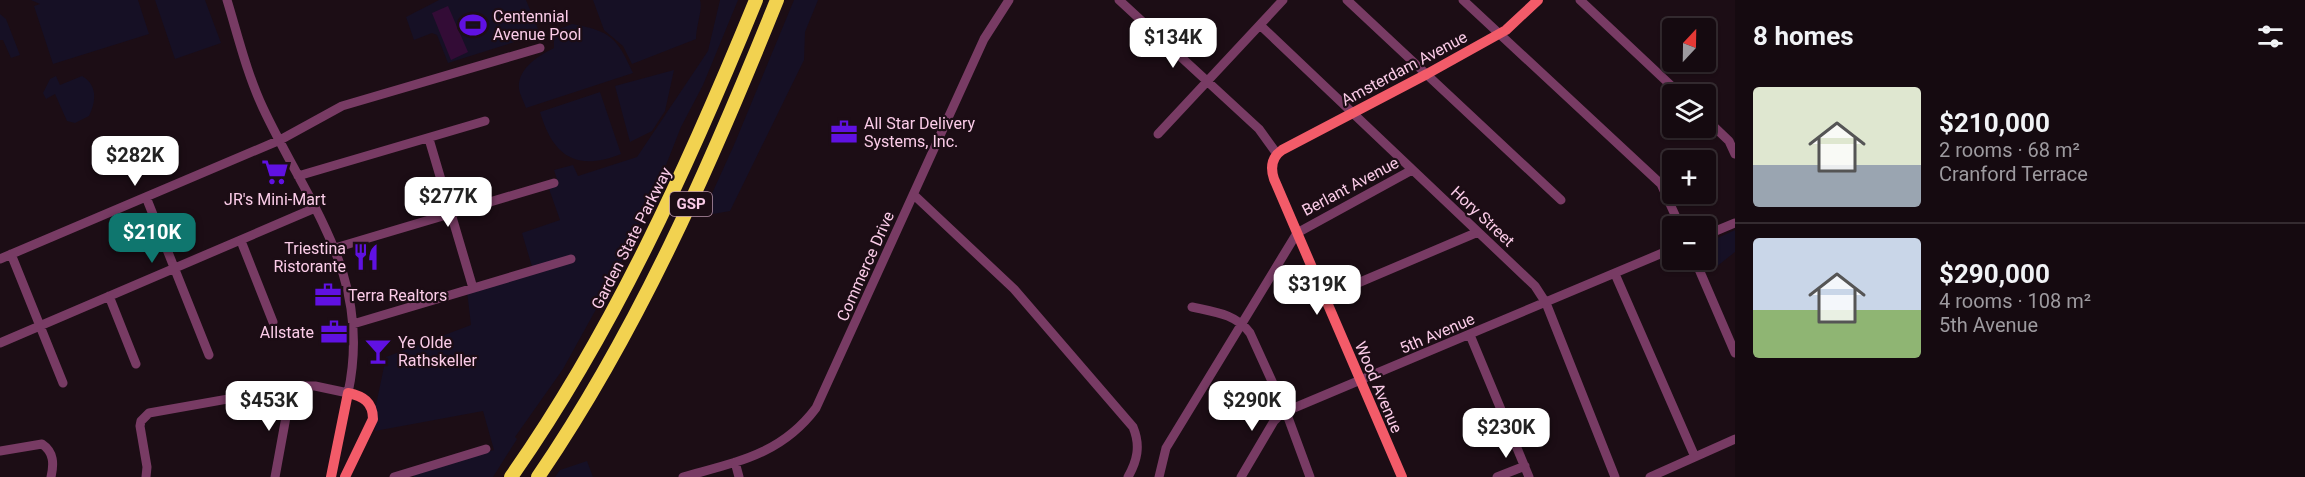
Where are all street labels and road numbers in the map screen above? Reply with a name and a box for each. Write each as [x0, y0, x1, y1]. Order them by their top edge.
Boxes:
street label: Amsterdam Avenue [1338, 27, 1470, 110]
street label: Berlant Avenue [1299, 153, 1402, 220]
street label: Garden State Parkway [587, 164, 676, 312]
street label: Hory Street [1447, 182, 1518, 251]
road number: GSP [670, 192, 712, 216]
street label: Commerce Drive [833, 208, 898, 324]
street label: 5th Avenue [1397, 309, 1477, 358]
street label: Wood Avenue [1351, 339, 1406, 436]

